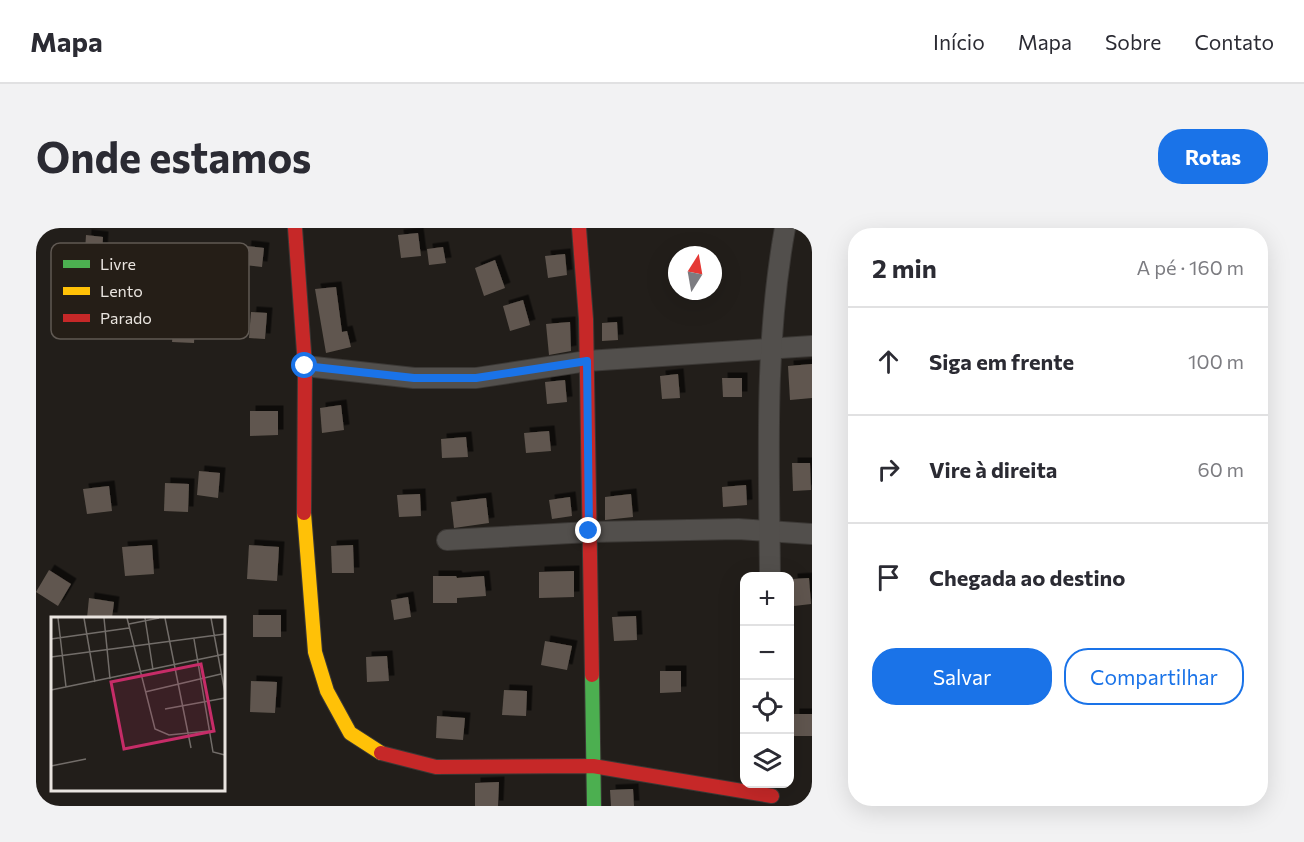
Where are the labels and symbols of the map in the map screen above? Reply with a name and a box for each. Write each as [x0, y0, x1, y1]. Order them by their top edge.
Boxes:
legend [51, 243, 249, 339]
north arrow [668, 246, 722, 300]
text: Livre [100, 254, 136, 273]
text: Lento [100, 281, 143, 300]
text: Parado [100, 308, 152, 327]
route start [291, 352, 317, 378]
route end [575, 517, 601, 543]
inset map [51, 617, 225, 791]

